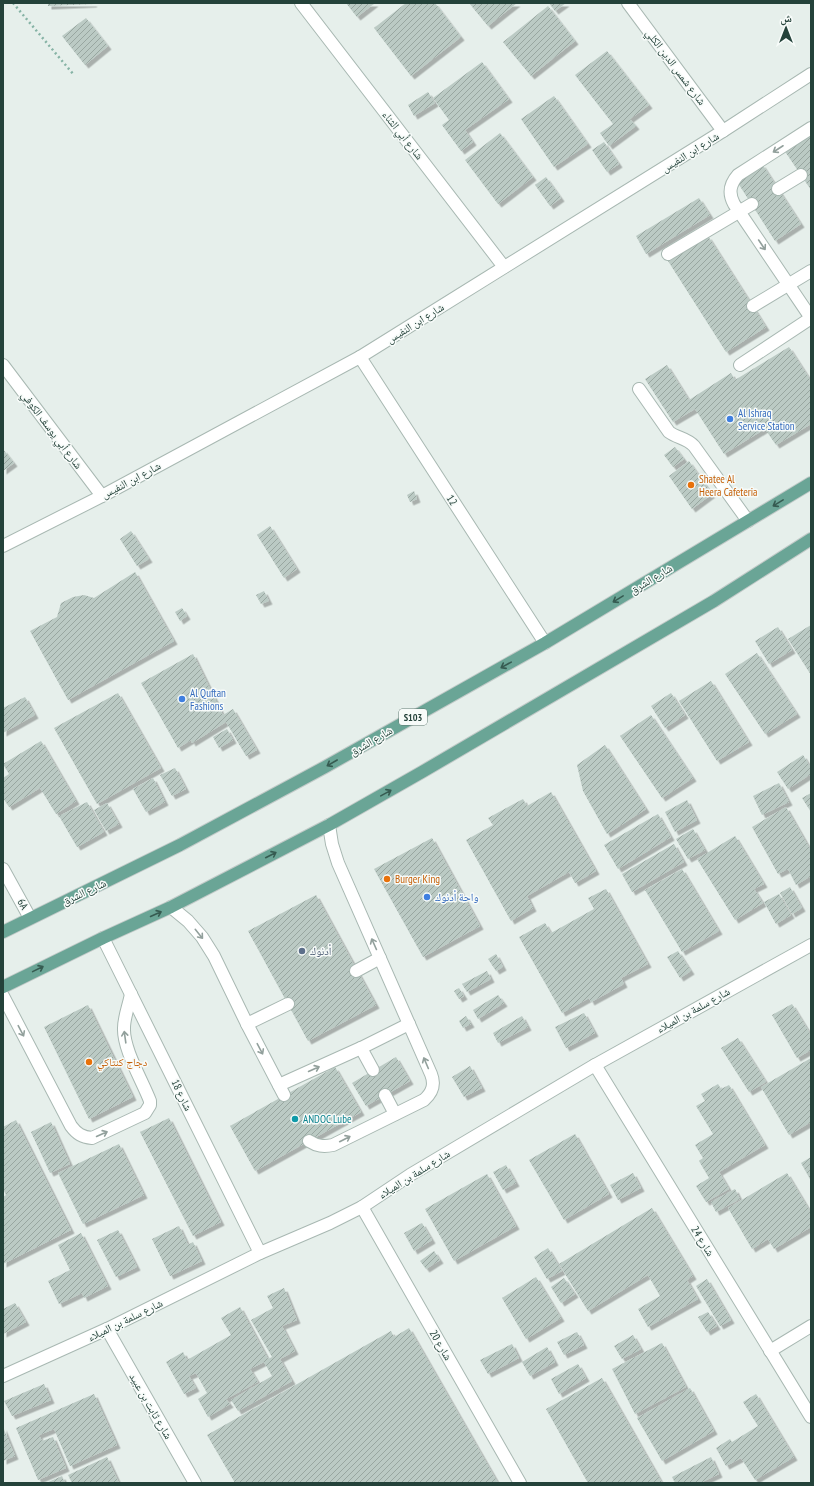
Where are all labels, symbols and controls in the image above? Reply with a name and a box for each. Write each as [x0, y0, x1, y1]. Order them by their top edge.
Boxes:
north arrow [766, 8, 806, 48]
text: ش [780, 11, 792, 26]
street label: شارع شمس الدين الكلي [641, 26, 709, 109]
street label: شارع أبي الثناء [378, 108, 427, 163]
street label: شارع ابن النفيس [659, 129, 721, 175]
one-way arrow [773, 145, 784, 153]
one-way arrow [758, 240, 766, 251]
street label: شارع ابن النفيس [384, 300, 446, 346]
street label: شارع أبي يوسف الكوفي [17, 388, 86, 473]
place label: Al Ishraq Service Station [738, 406, 795, 433]
marker: Al Ishraq Service Station [725, 414, 735, 424]
street label: شارع ابن النفيس [99, 459, 163, 501]
place label: Shatee Al Heera Cafeteria [699, 472, 758, 499]
marker: Shatee Al Heera Cafeteria [686, 480, 696, 490]
street label: 12 [443, 492, 461, 508]
one-way arrow [772, 499, 784, 507]
street label: شارع الشرق [627, 561, 675, 597]
one-way arrow [613, 595, 624, 603]
one-way arrow [501, 662, 513, 669]
place label: Al Quftan Fashions [190, 686, 226, 713]
marker: Al Quftan Fashions [177, 694, 187, 704]
road number: S103 [399, 709, 427, 725]
street label: شارع الشرق [347, 723, 395, 759]
one-way arrow [326, 760, 338, 768]
one-way arrow [380, 789, 392, 797]
one-way arrow [265, 851, 277, 858]
place label: Burger King [395, 872, 440, 886]
marker: Burger King [382, 874, 392, 884]
street label: شارع الشرق [60, 876, 108, 908]
place label: واحة أدنوك [435, 890, 479, 904]
marker: واحة أدنوك [422, 892, 432, 902]
street label: 6A [14, 896, 32, 913]
one-way arrow [149, 910, 161, 917]
one-way arrow [194, 929, 203, 939]
one-way arrow [370, 938, 377, 950]
place label: أدنوك [310, 944, 331, 958]
marker: أدنوك [297, 946, 307, 956]
one-way arrow [32, 965, 44, 973]
street label: شارع سلمة بن الميلاء [654, 984, 732, 1036]
one-way arrow [18, 1025, 25, 1037]
one-way arrow [121, 1031, 129, 1044]
one-way arrow [256, 1042, 264, 1054]
place label: دجاج كنتاكي [97, 1055, 148, 1071]
marker: دجاج كنتاكي [84, 1057, 94, 1067]
one-way arrow [422, 1057, 429, 1069]
one-way arrow [308, 1065, 320, 1072]
street label: شارع 18 [168, 1077, 196, 1113]
place label: ANDOC Lube [303, 1112, 352, 1126]
marker: ANDOC Lube [290, 1114, 300, 1124]
one-way arrow [96, 1130, 108, 1137]
one-way arrow [339, 1135, 351, 1142]
street label: شارع سلمة بن الميلاء [376, 1146, 452, 1202]
street label: شارع 24 [688, 1223, 718, 1259]
street label: شارع سلمة بن الميلاء [85, 1296, 165, 1344]
street label: شارع 20 [427, 1327, 455, 1363]
street label: شارع ثابت بن عبيد [126, 1371, 176, 1441]

